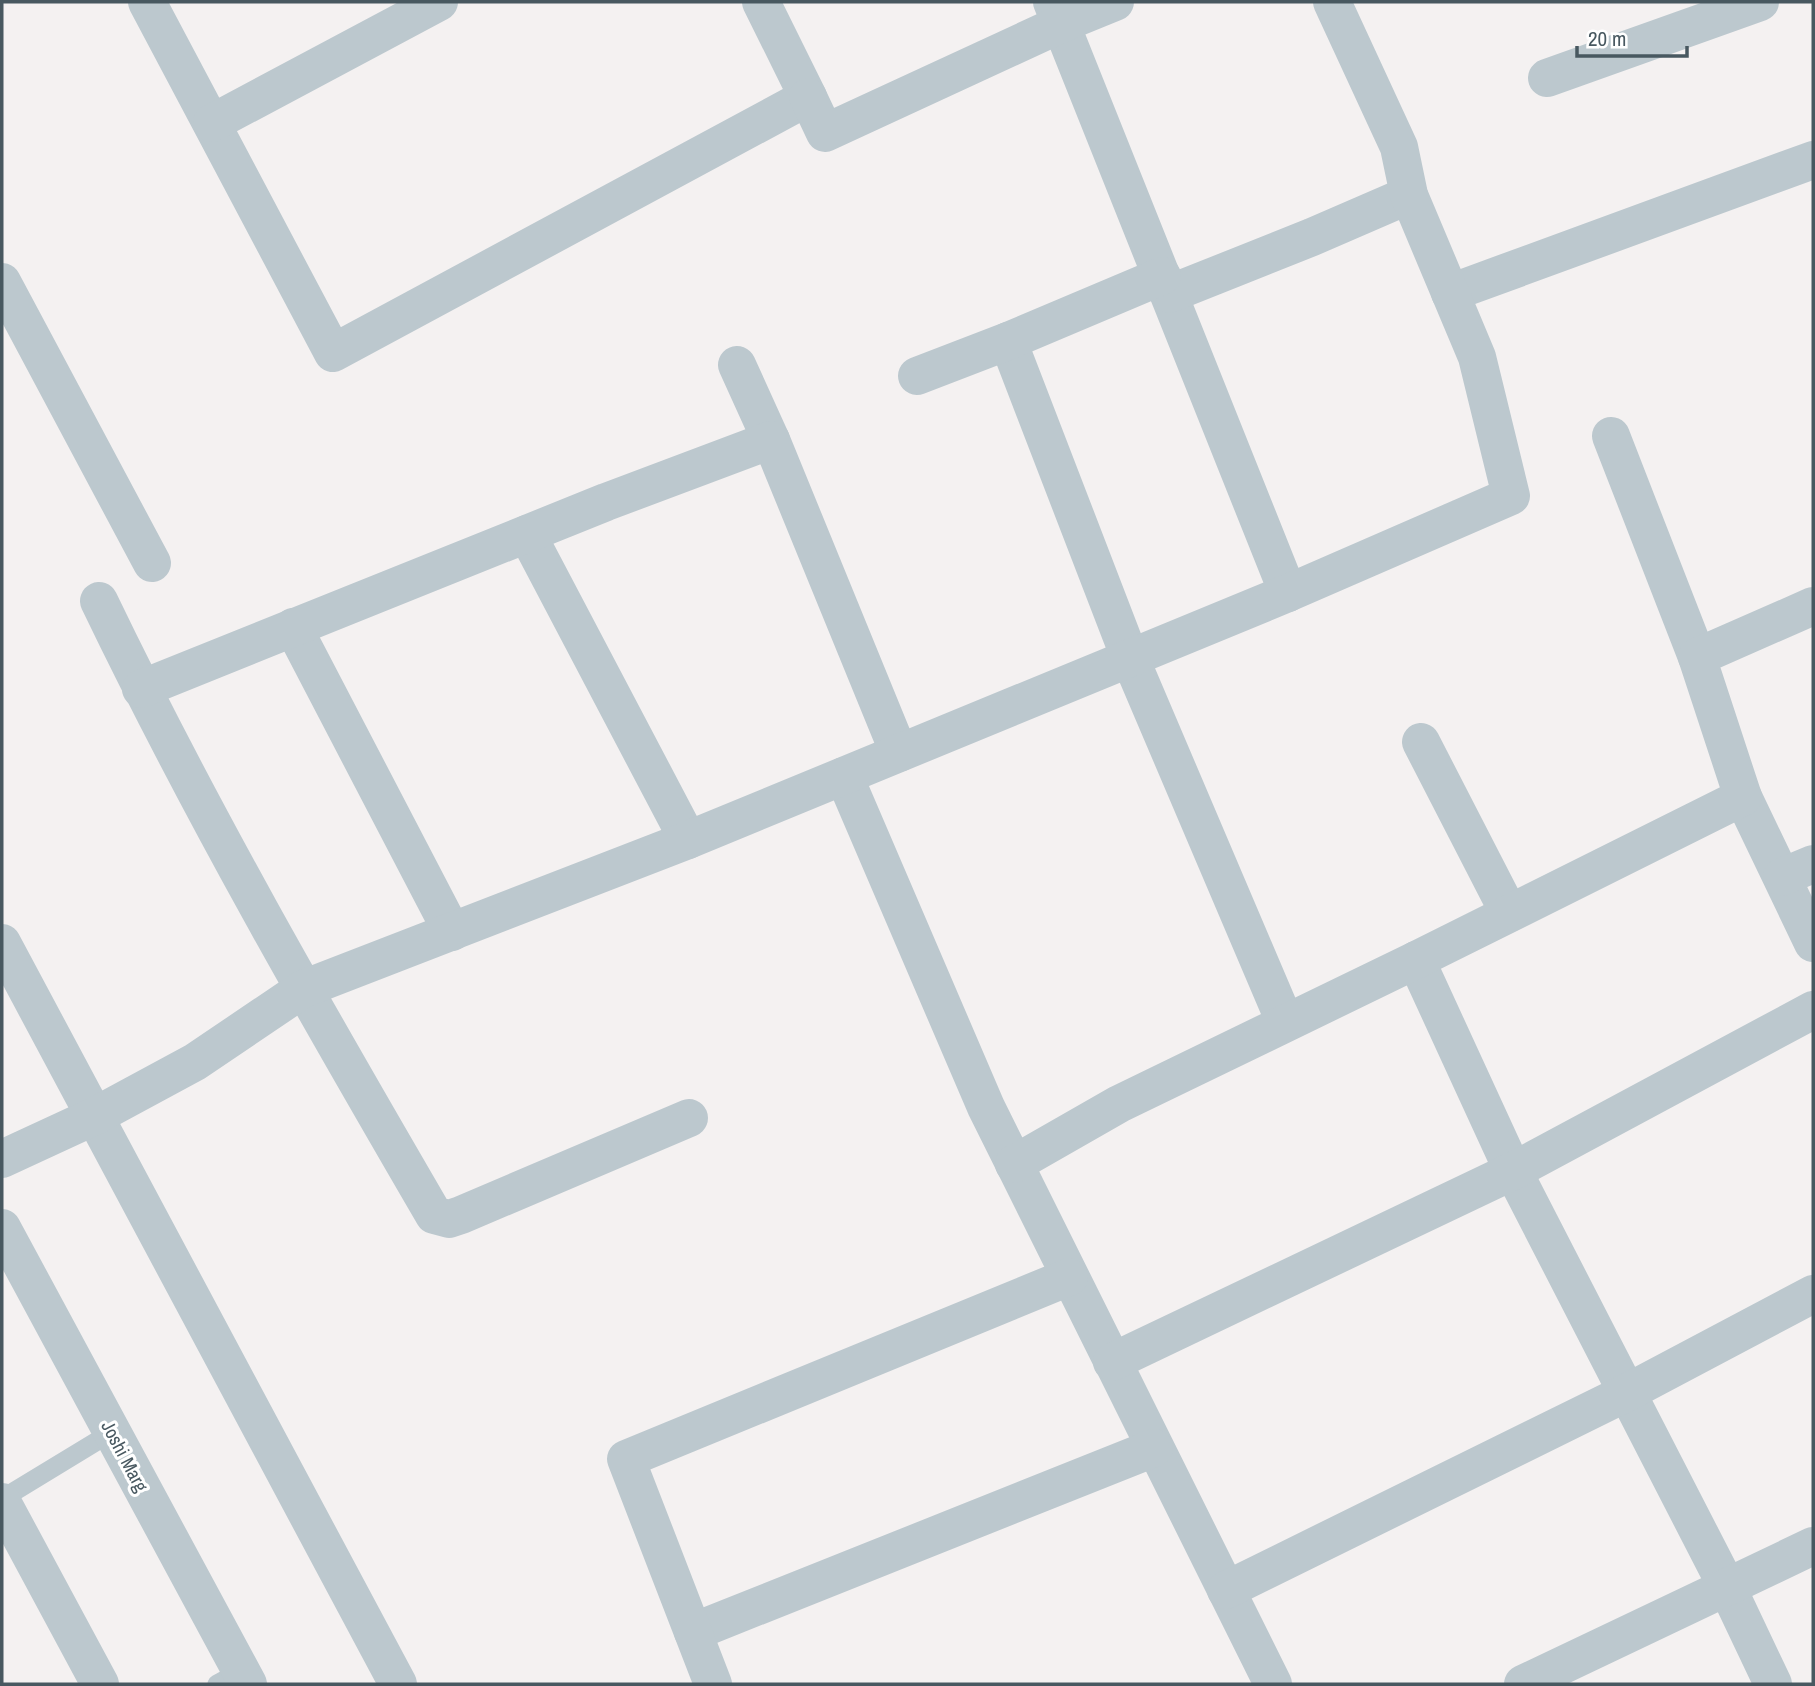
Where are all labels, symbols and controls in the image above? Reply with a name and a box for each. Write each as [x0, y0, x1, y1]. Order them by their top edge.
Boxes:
scale bar [1577, 14, 1687, 58]
text: 20 m [1588, 24, 1626, 53]
street label: Joshi Marg [95, 1416, 155, 1496]

